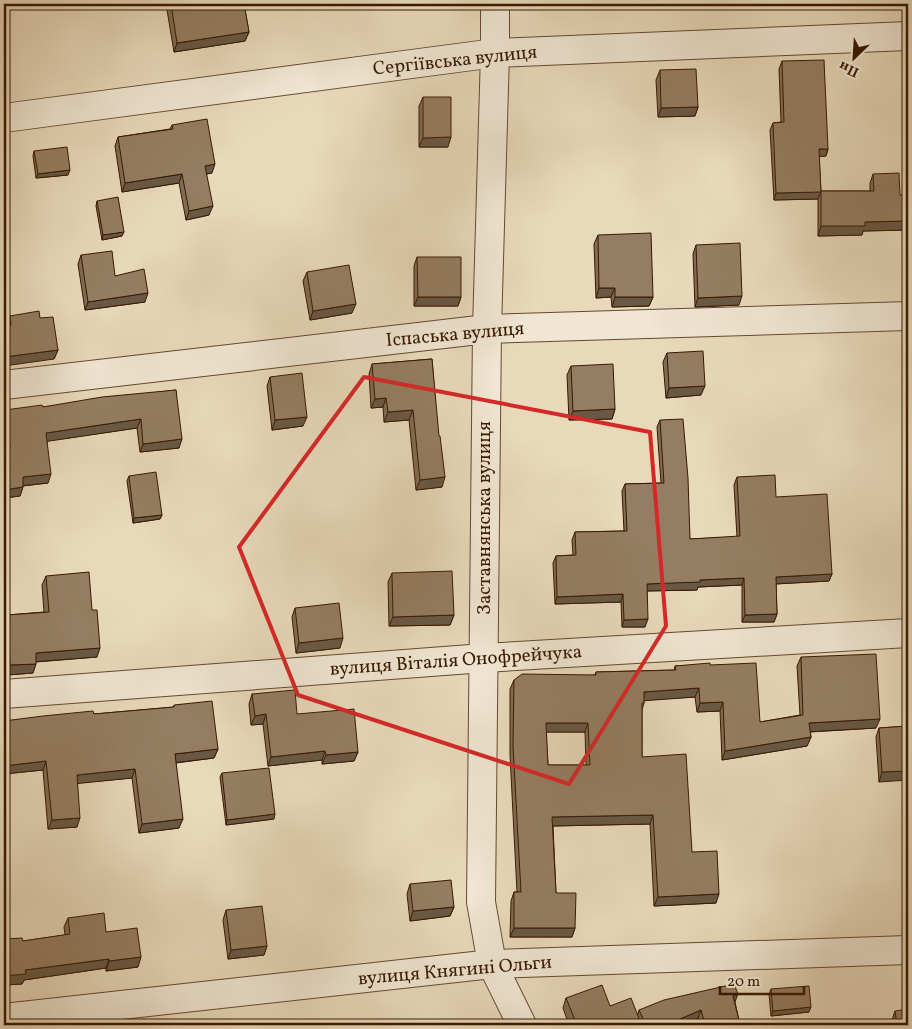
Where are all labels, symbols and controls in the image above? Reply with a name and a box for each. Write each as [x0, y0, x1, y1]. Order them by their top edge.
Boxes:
north arrow [830, 32, 880, 82]
street label: Сергіївська вулиця [372, 39, 538, 83]
text: Пн [836, 56, 862, 81]
street label: Іспаська вулиця [385, 316, 525, 354]
street label: Заставнянська вулиця [472, 421, 498, 615]
street label: вулиця Віталія Онофрейчука [329, 639, 583, 683]
street label: вулиця Княгині Ольги [357, 950, 553, 992]
scale bar [720, 964, 803, 996]
text: 20 m [727, 972, 760, 993]

